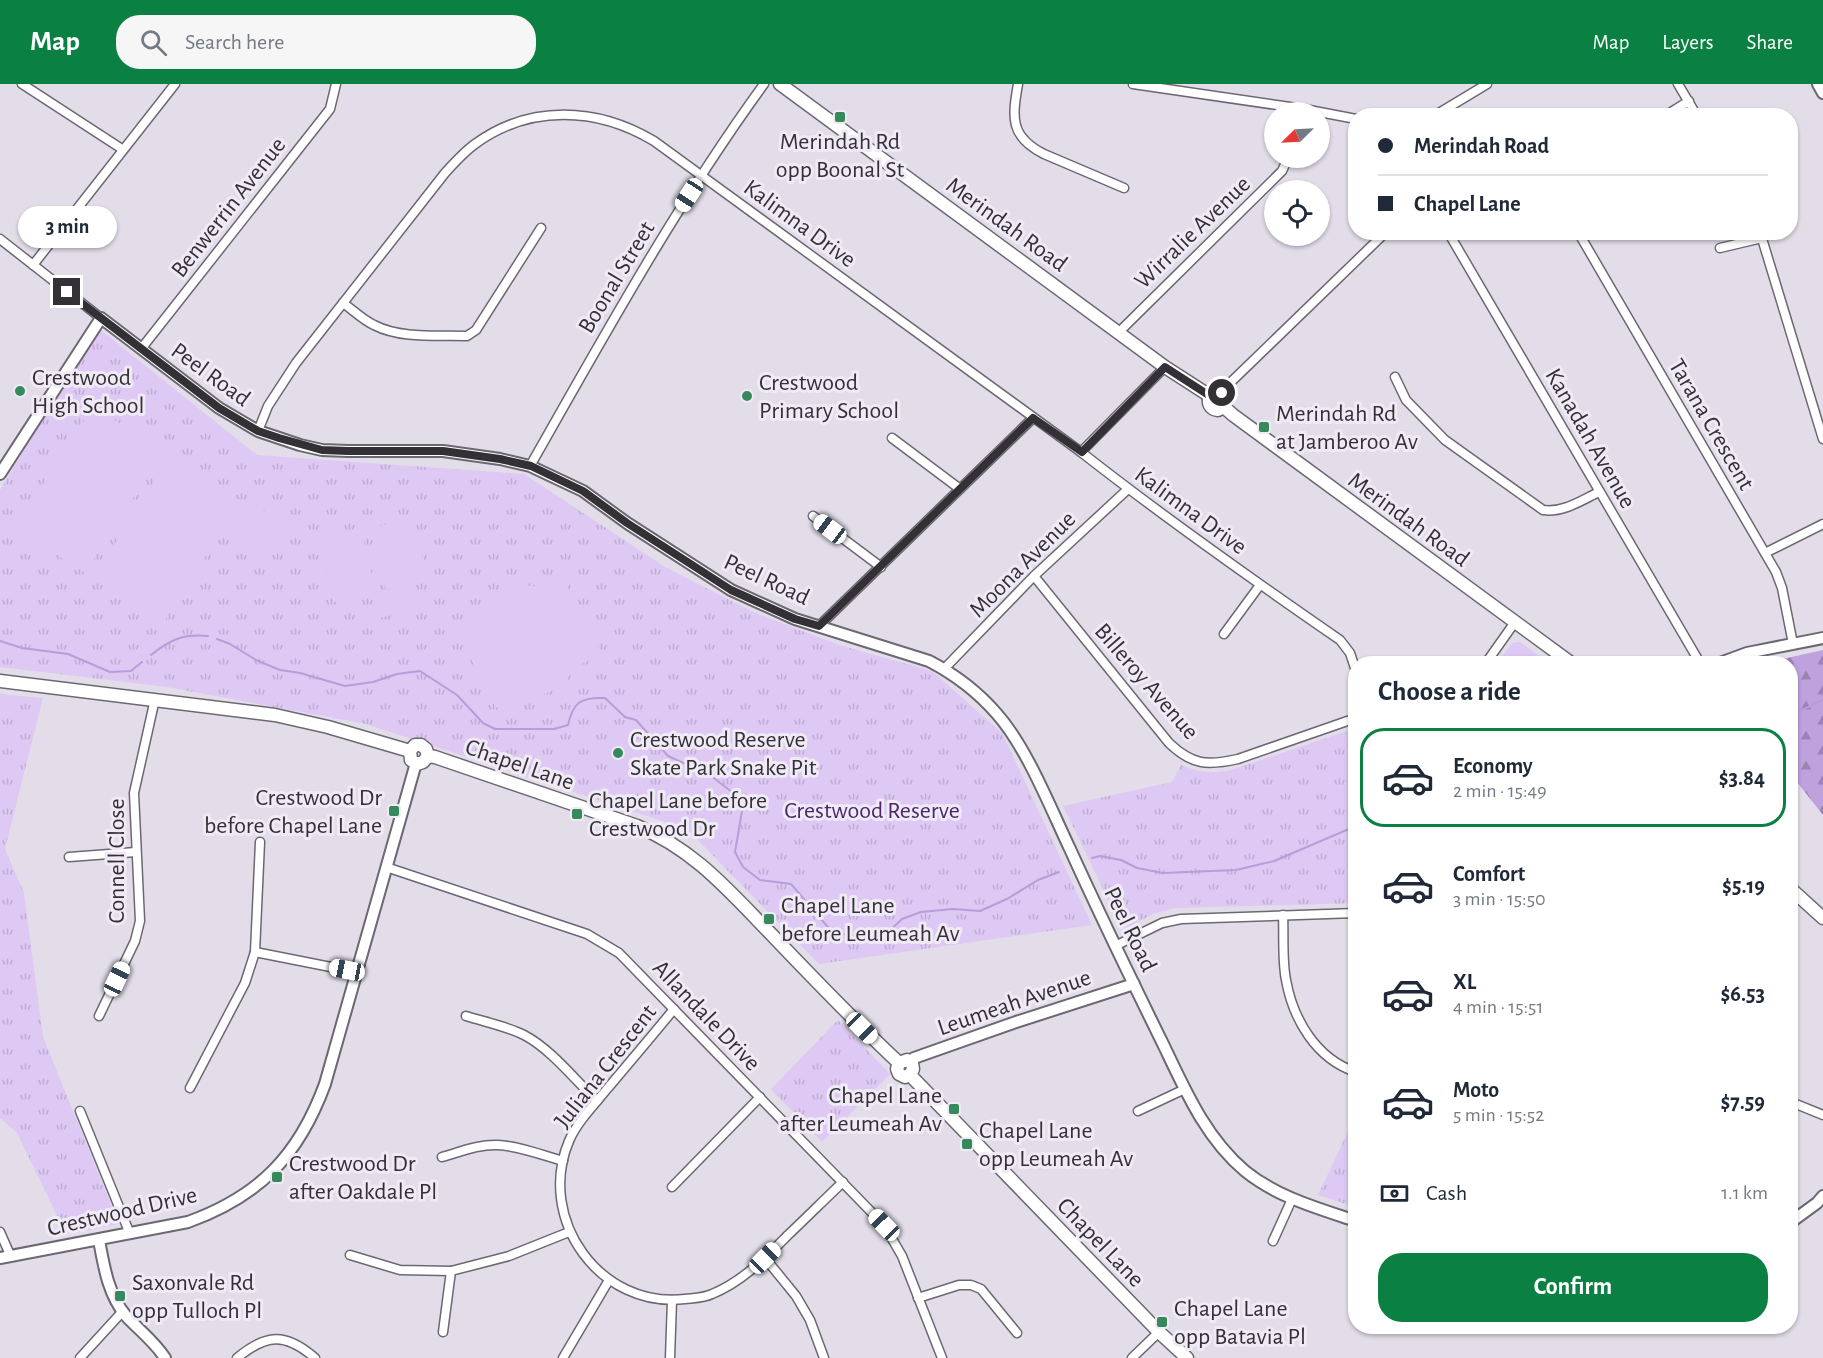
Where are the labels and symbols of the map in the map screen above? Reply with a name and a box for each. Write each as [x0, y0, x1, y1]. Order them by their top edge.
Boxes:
north arrow [1264, 102, 1330, 168]
marker: Merindah Rd opp Boonal St [833, 110, 847, 124]
place label: Merindah Rd opp Boonal St [776, 130, 905, 182]
street label: Benwerrin Avenue [167, 133, 291, 282]
street label: Wirralie Avenue [1130, 172, 1255, 294]
street label: Merindah Road [941, 173, 1071, 277]
car [672, 175, 706, 215]
street label: Kalimna Drive [739, 175, 860, 272]
callout: 3 min [17, 205, 116, 247]
street label: Boonal Street [574, 217, 660, 338]
route end [53, 278, 80, 305]
street label: Peel Road [166, 338, 254, 411]
street label: Tarana Crescent [1664, 355, 1758, 494]
street label: Kanadah Avenue [1540, 364, 1640, 513]
place label: Crestwood High School [32, 366, 144, 418]
place label: Crestwood Primary School [759, 371, 899, 423]
route start [1208, 379, 1235, 406]
marker: Crestwood High School [13, 384, 27, 398]
marker: Crestwood Primary School [740, 389, 754, 403]
place label: Merindah Rd at Jamberoo Av [1276, 402, 1418, 454]
marker: Merindah Rd at Jamberoo Av [1257, 420, 1271, 434]
street label: Kalimna Drive [1130, 462, 1251, 559]
street label: Merindah Road [1343, 468, 1473, 572]
street label: Moona Avenue [965, 507, 1080, 622]
car [810, 511, 850, 547]
street label: Peel Road [720, 550, 813, 610]
street label: Billeroy Avenue [1090, 619, 1203, 744]
place label: Crestwood Reserve Skate Park Snake Pit [630, 728, 817, 780]
street label: Chapel Lane [462, 735, 577, 795]
marker: Crestwood Reserve Skate Park Snake Pit [611, 746, 625, 760]
place label: Crestwood Dr before Chapel Lane [204, 786, 382, 838]
place label: Chapel Lane before Crestwood Dr [589, 789, 767, 841]
street label: Connell Close [105, 798, 129, 924]
park label: Crestwood Reserve [784, 799, 960, 823]
marker: Crestwood Dr before Chapel Lane [387, 804, 401, 818]
marker: Chapel Lane before Crestwood Dr [570, 807, 584, 821]
street label: Peel Road [1099, 883, 1161, 976]
place label: Chapel Lane before Leumeah Av [781, 894, 960, 946]
marker: Chapel Lane before Leumeah Av [762, 912, 776, 926]
street label: Allandale Drive [648, 956, 765, 1076]
car [328, 958, 366, 982]
car [101, 959, 133, 999]
street label: Leumeah Avenue [935, 965, 1094, 1040]
street label: Juliana Crescent [550, 1000, 661, 1133]
car [843, 1009, 881, 1047]
place label: Chapel Lane after Leumeah Av [780, 1084, 942, 1136]
marker: Chapel Lane after Leumeah Av [947, 1102, 961, 1116]
place label: Chapel Lane opp Leumeah Av [979, 1119, 1133, 1171]
marker: Chapel Lane opp Leumeah Av [960, 1137, 974, 1151]
place label: Crestwood Dr after Oakdale Pl [289, 1152, 437, 1204]
marker: Crestwood Dr after Oakdale Pl [270, 1170, 284, 1184]
street label: Crestwood Drive [45, 1183, 199, 1241]
street label: Chapel Lane [1052, 1194, 1148, 1292]
car [865, 1206, 903, 1244]
car [746, 1239, 784, 1277]
place label: Saxonvale Rd opp Tulloch Pl [132, 1271, 262, 1323]
marker: Saxonvale Rd opp Tulloch Pl [113, 1289, 127, 1303]
place label: Chapel Lane opp Batavia Pl [1174, 1297, 1306, 1349]
marker: Chapel Lane opp Batavia Pl [1155, 1315, 1169, 1329]

